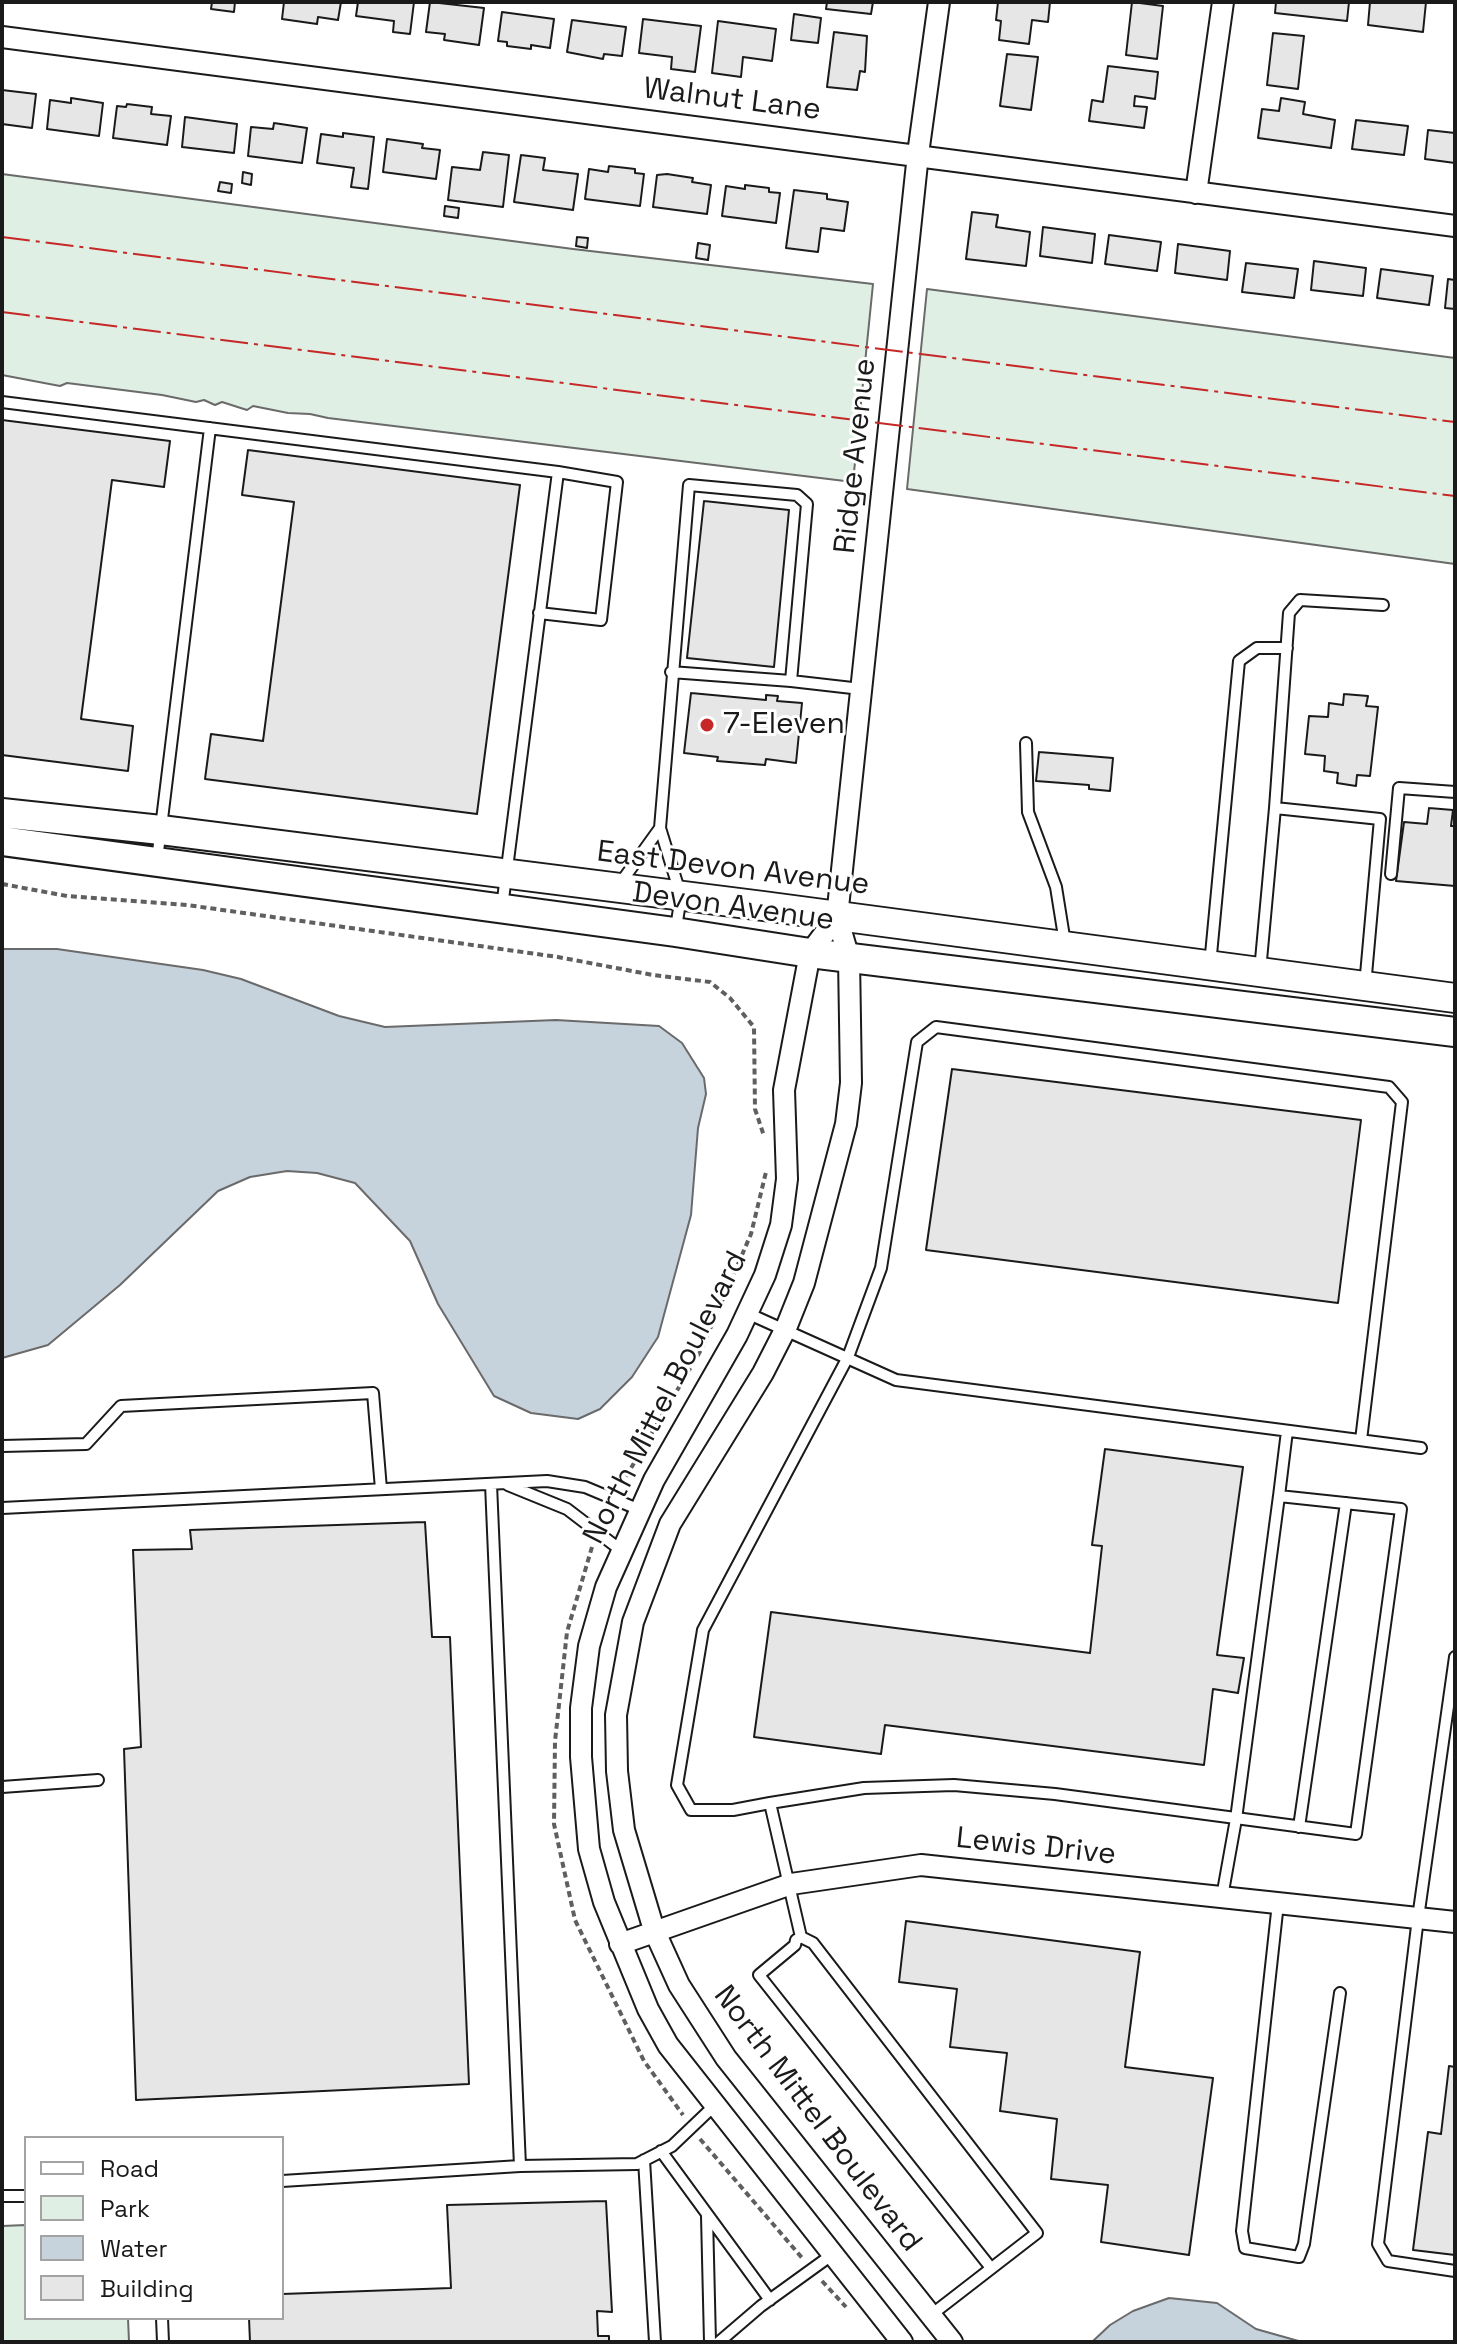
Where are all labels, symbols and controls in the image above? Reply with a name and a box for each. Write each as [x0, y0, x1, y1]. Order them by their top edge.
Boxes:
street label: Walnut Lane [641, 71, 823, 129]
street label: Ridge Avenue [828, 357, 884, 555]
place label: 7-Eleven [723, 707, 845, 743]
marker: 7-Eleven [698, 716, 716, 734]
street label: East Devon Avenue [595, 834, 871, 904]
street label: Devon Avenue [630, 875, 836, 939]
street label: North Mittel Boulevard [577, 1246, 755, 1550]
street label: Lewis Drive [954, 1821, 1118, 1873]
street label: North Mittel Boulevard [705, 1979, 929, 2259]
legend [24, 2136, 284, 2320]
text: Road [100, 2153, 159, 2184]
text: Park [100, 2193, 150, 2224]
text: Water [100, 2233, 168, 2264]
text: Building [100, 2273, 194, 2304]

